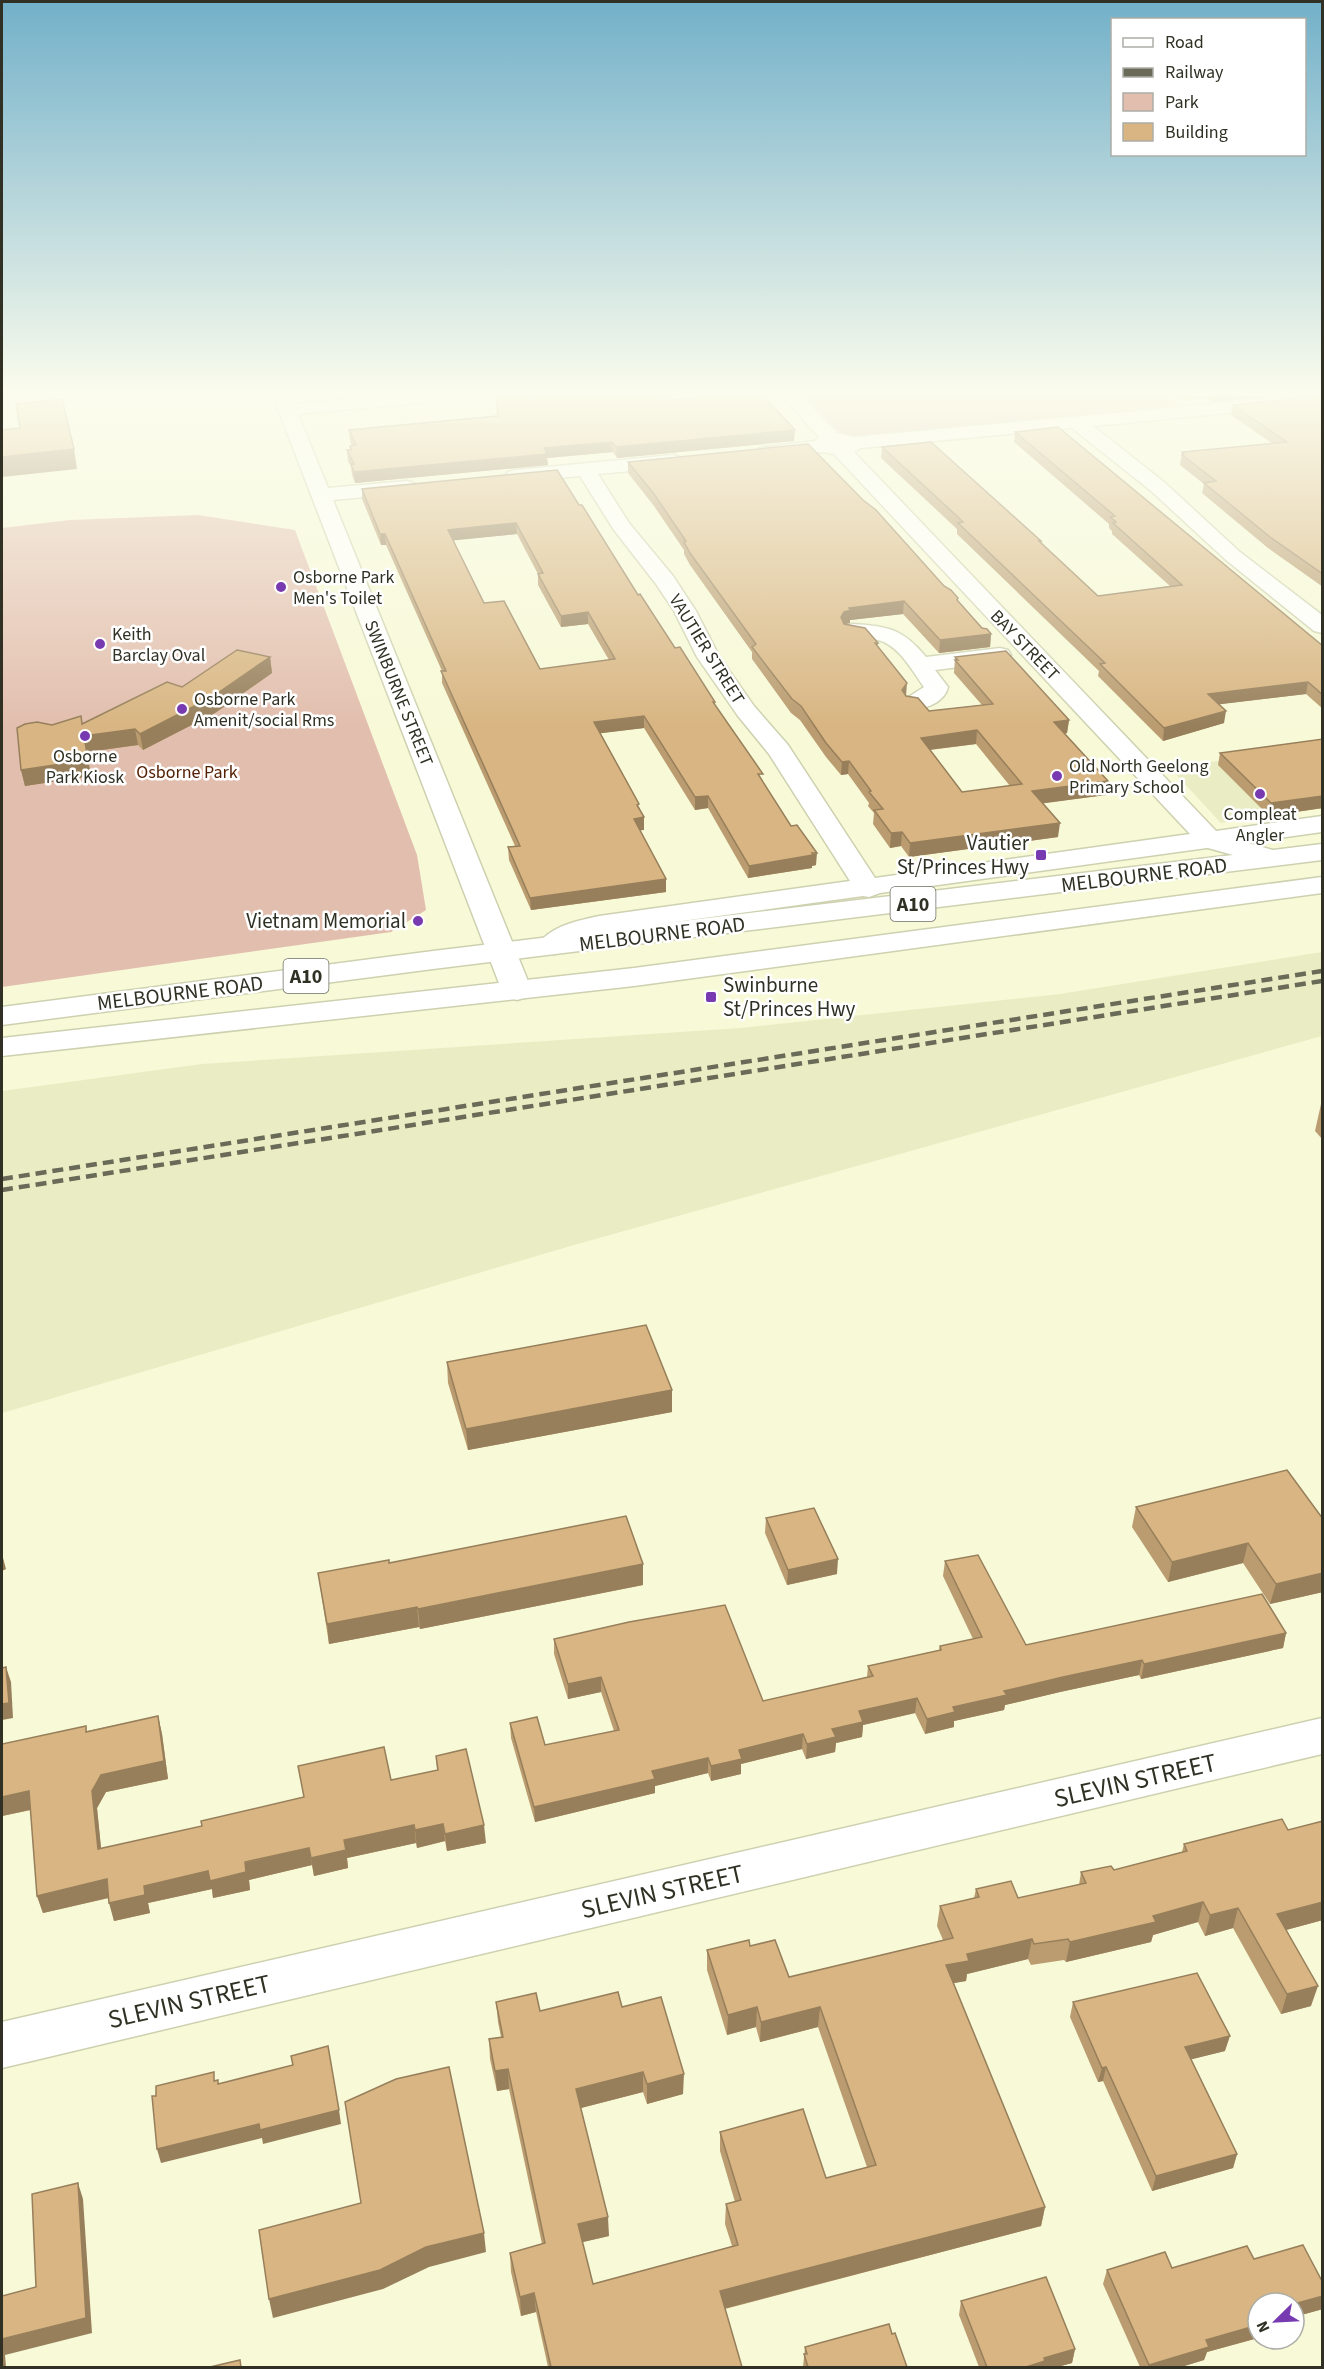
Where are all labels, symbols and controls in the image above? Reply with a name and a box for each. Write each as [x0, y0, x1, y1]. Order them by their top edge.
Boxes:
legend [1111, 18, 1306, 156]
text: Road [1165, 30, 1204, 55]
text: Railway [1165, 60, 1224, 85]
text: Park [1165, 90, 1199, 115]
text: Building [1165, 120, 1228, 145]
place label: Osborne Park Men's Toilet [293, 565, 395, 611]
marker: Osborne Park Men's Toilet [274, 580, 288, 594]
street label: VAUTIER STREET [663, 589, 751, 709]
street label: BAY STREET [984, 604, 1065, 687]
street label: SWINBURNE STREET [358, 617, 439, 770]
place label: Keith Barclay Oval [112, 622, 205, 668]
marker: Keith Barclay Oval [93, 637, 107, 651]
place label: Osborne Park Amenit/social Rms [194, 687, 334, 733]
marker: Osborne Park Amenit/social Rms [175, 702, 189, 716]
marker: Osborne Park Kiosk [78, 729, 92, 743]
place label: Osborne Park Kiosk [46, 744, 124, 790]
place label: Old North Geelong Primary School [1069, 754, 1208, 800]
park label: Osborne Park [136, 760, 238, 785]
marker: Old North Geelong Primary School [1050, 769, 1064, 783]
marker: Compleat Angler [1253, 787, 1267, 801]
place label: Compleat Angler [1223, 802, 1297, 848]
place label: Vautier St/Princes Hwy [897, 828, 1030, 882]
marker: Vautier St/Princes Hwy [1034, 848, 1048, 862]
street label: MELBOURNE ROAD [1059, 850, 1229, 900]
road number: A10 [890, 887, 936, 921]
place label: Vietnam Memorial [246, 906, 406, 936]
street label: MELBOURNE ROAD [577, 909, 747, 959]
marker: Vietnam Memorial [411, 914, 425, 928]
road number: A10 [284, 959, 328, 993]
street label: MELBOURNE ROAD [95, 968, 265, 1018]
place label: Swinburne St/Princes Hwy [723, 970, 856, 1024]
marker: Swinburne St/Princes Hwy [704, 990, 718, 1004]
street label: SLEVIN STREET [1050, 1744, 1220, 1817]
street label: SLEVIN STREET [577, 1855, 747, 1928]
street label: SLEVIN STREET [104, 1965, 274, 2038]
north arrow [1246, 2291, 1306, 2351]
text: N [1251, 2317, 1275, 2336]

